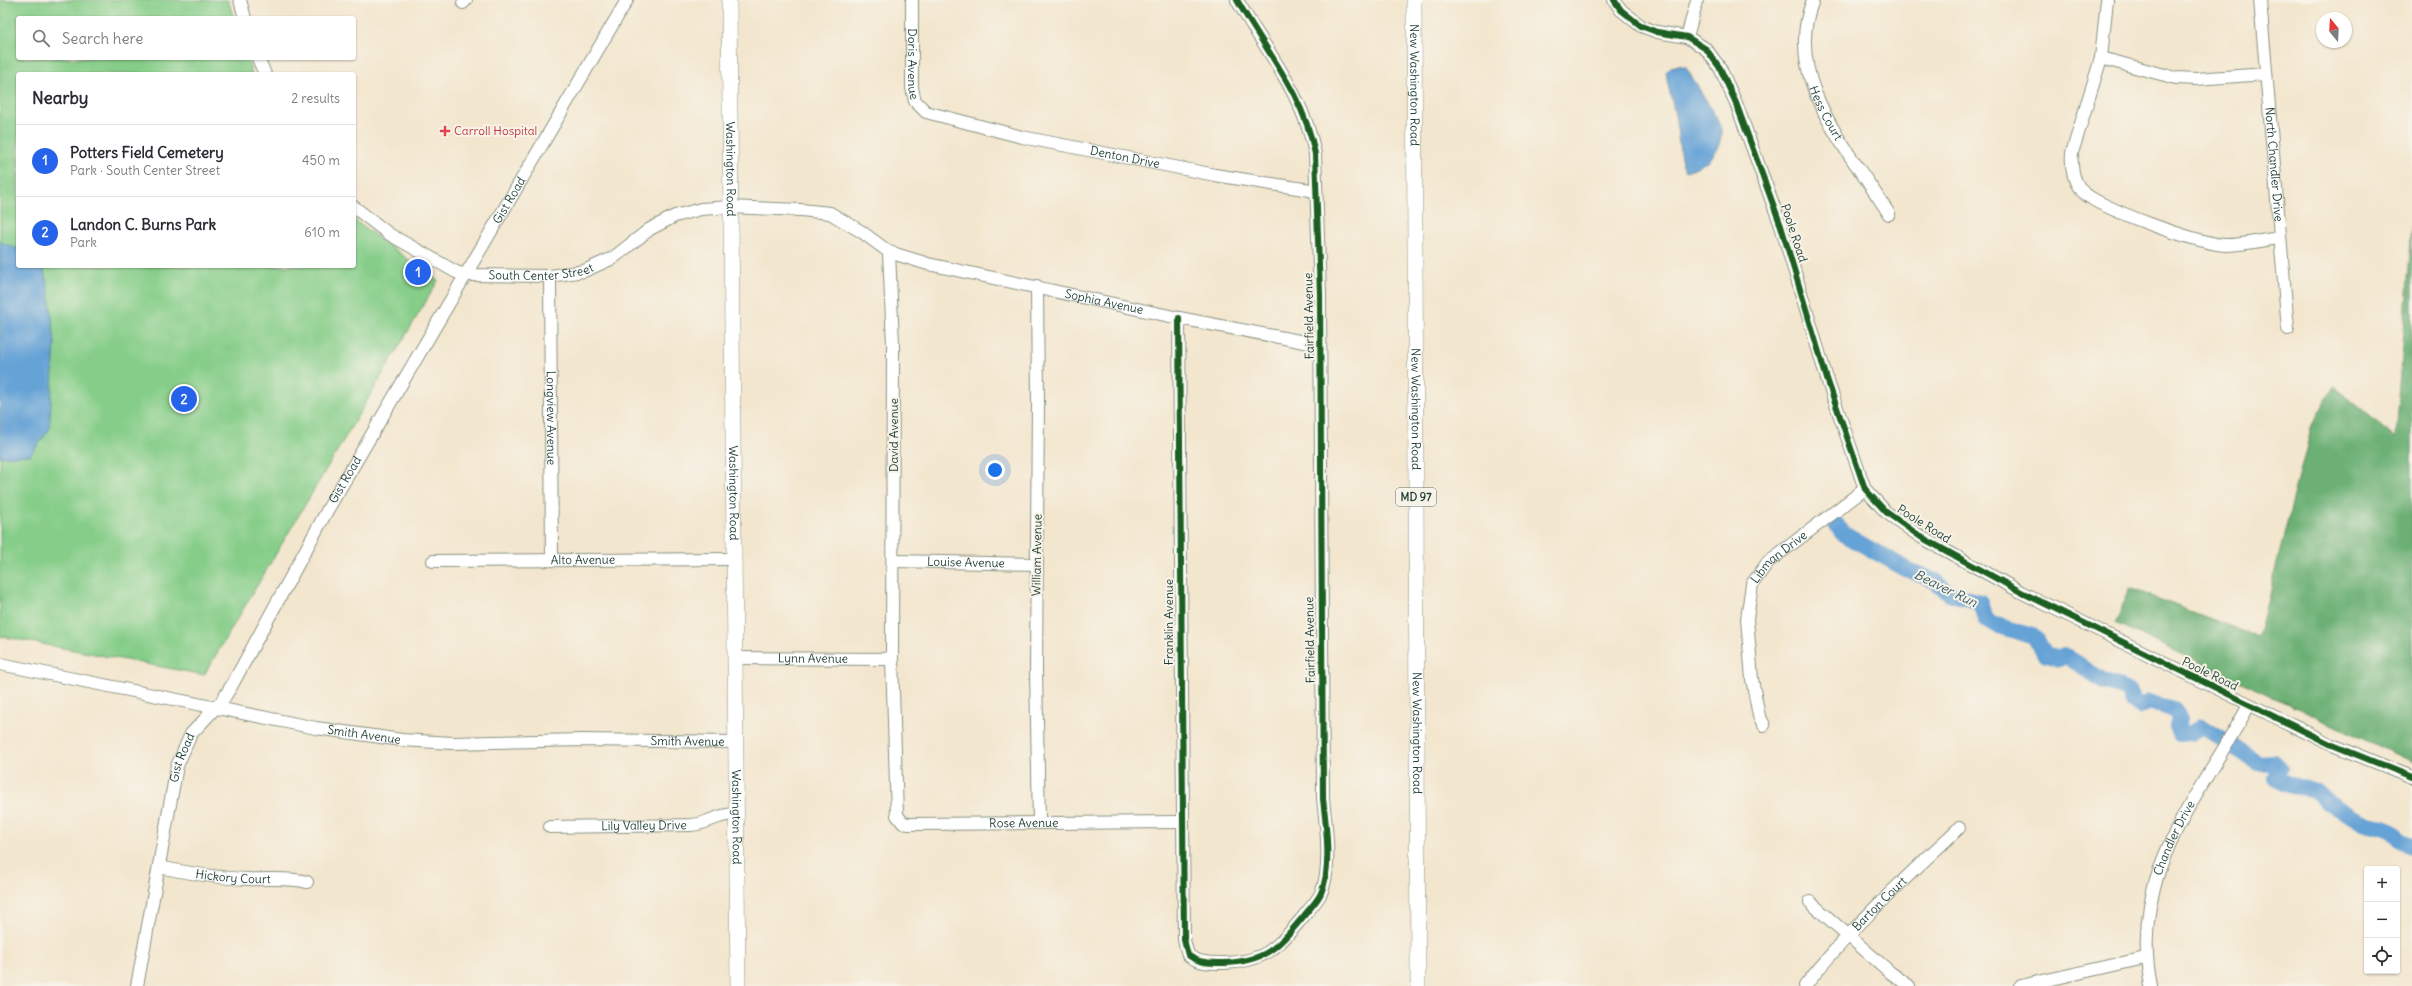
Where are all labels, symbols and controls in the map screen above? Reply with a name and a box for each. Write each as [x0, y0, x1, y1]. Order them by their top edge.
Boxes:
north arrow [2316, 12, 2352, 48]
search box [16, 16, 356, 60]
street label: New Washington Road [1407, 24, 1423, 146]
icon: search [30, 27, 52, 49]
street label: Doris Avenue [905, 28, 922, 101]
text: Search here [62, 29, 143, 48]
street label: Hess Court [1806, 84, 1846, 143]
text: Nearby [32, 87, 88, 109]
text: 2 results [291, 90, 340, 107]
street label: North Chandler Drive [2262, 107, 2287, 222]
street label: Washington Road [723, 121, 739, 217]
place label: Carroll Hospital [454, 123, 537, 138]
marker: Carroll Hospital [439, 125, 451, 137]
text: Potters Field Cemetery [70, 143, 224, 162]
street label: Denton Drive [1089, 143, 1161, 171]
text: 1 [42, 152, 48, 169]
text: 450 m [302, 152, 340, 169]
text: Park · South Center Street [70, 162, 220, 179]
street label: Gist Road [489, 174, 528, 226]
street label: Poole Road [1778, 202, 1811, 264]
text: Landon C. Burns Park [70, 215, 216, 234]
text: 2 [41, 224, 49, 241]
text: 610 m [304, 224, 340, 241]
text: Park [70, 234, 97, 251]
pin: 1 [405, 257, 431, 287]
street label: South Center Street [489, 260, 596, 283]
street label: Fairfield Avenue [1300, 273, 1317, 359]
street label: Sophia Avenue [1064, 286, 1145, 317]
street label: New Washington Road [1408, 348, 1424, 470]
street label: Longview Avenue [544, 371, 559, 465]
pin: 2 [171, 384, 197, 414]
street label: David Avenue [886, 398, 901, 472]
street label: Washington Road [726, 445, 742, 541]
street label: Gist Road [325, 453, 364, 506]
your location [985, 460, 1005, 480]
road number: MD 97 [1396, 488, 1436, 506]
street label: Poole Road [1895, 501, 1954, 546]
street label: William Avenue [1028, 514, 1045, 596]
street label: Libman Drive [1747, 527, 1810, 586]
street label: Alto Avenue [551, 552, 615, 567]
street label: Louise Avenue [927, 554, 1005, 570]
water label: Beaver Run [1912, 566, 1980, 611]
street label: Franklin Avenue [1161, 579, 1176, 665]
street label: Fairfield Avenue [1301, 597, 1318, 683]
street label: Lynn Avenue [778, 650, 848, 666]
street label: Poole Road [2180, 654, 2241, 694]
street label: New Washington Road [1410, 672, 1425, 794]
street label: Smith Avenue [326, 722, 402, 747]
street label: Gist Road [166, 730, 198, 784]
street label: Smith Avenue [651, 733, 725, 749]
street label: Washington Road [729, 769, 745, 864]
street label: Chandler Drive [2150, 798, 2198, 877]
street label: Rose Avenue [989, 815, 1058, 830]
street label: Lily Valley Drive [601, 817, 687, 833]
street label: Hickory Court [195, 866, 271, 886]
map controls [2364, 866, 2400, 974]
button: + [2364, 866, 2400, 902]
street label: Barton Court [1849, 873, 1910, 934]
button: − [2364, 902, 2400, 938]
button: locate [2364, 938, 2400, 974]

